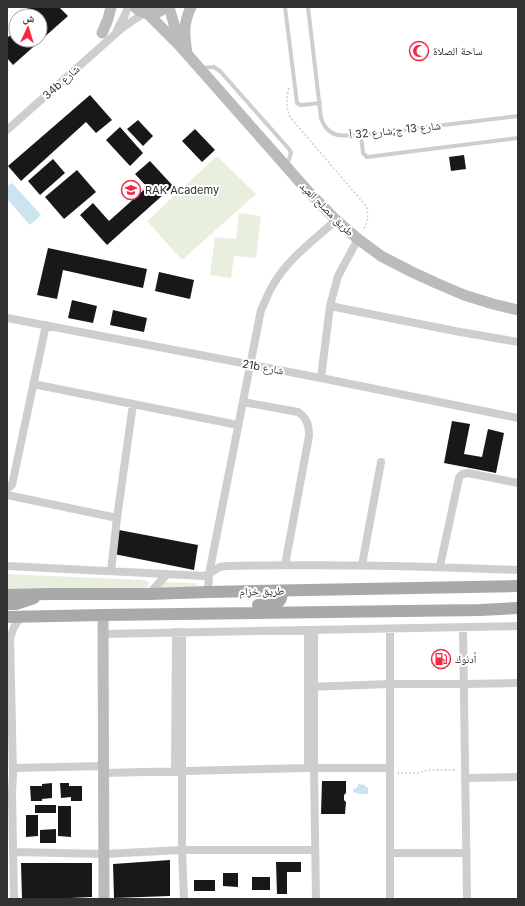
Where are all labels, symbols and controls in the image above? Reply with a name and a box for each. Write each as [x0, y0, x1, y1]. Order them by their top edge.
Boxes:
north arrow [8, 8, 48, 48]
text: ش [22, 11, 35, 26]
mosque icon: ساحة الصلاة [408, 40, 430, 62]
place label: ساحة الصلاة [433, 44, 483, 58]
street label: 34b شارع [40, 62, 82, 102]
street label: شارع 13 ج;شارع 32 أ [348, 118, 441, 142]
school or university icon: RAK Academy [120, 179, 142, 201]
street label: طريق مصلح العيد [297, 179, 357, 239]
place label: RAK Academy [145, 183, 219, 197]
street label: 21b شارع [241, 356, 285, 378]
street label: طريق خزام [239, 584, 285, 598]
fuel station icon: أدنوك [430, 648, 452, 670]
place label: أدنوك [455, 652, 476, 666]

